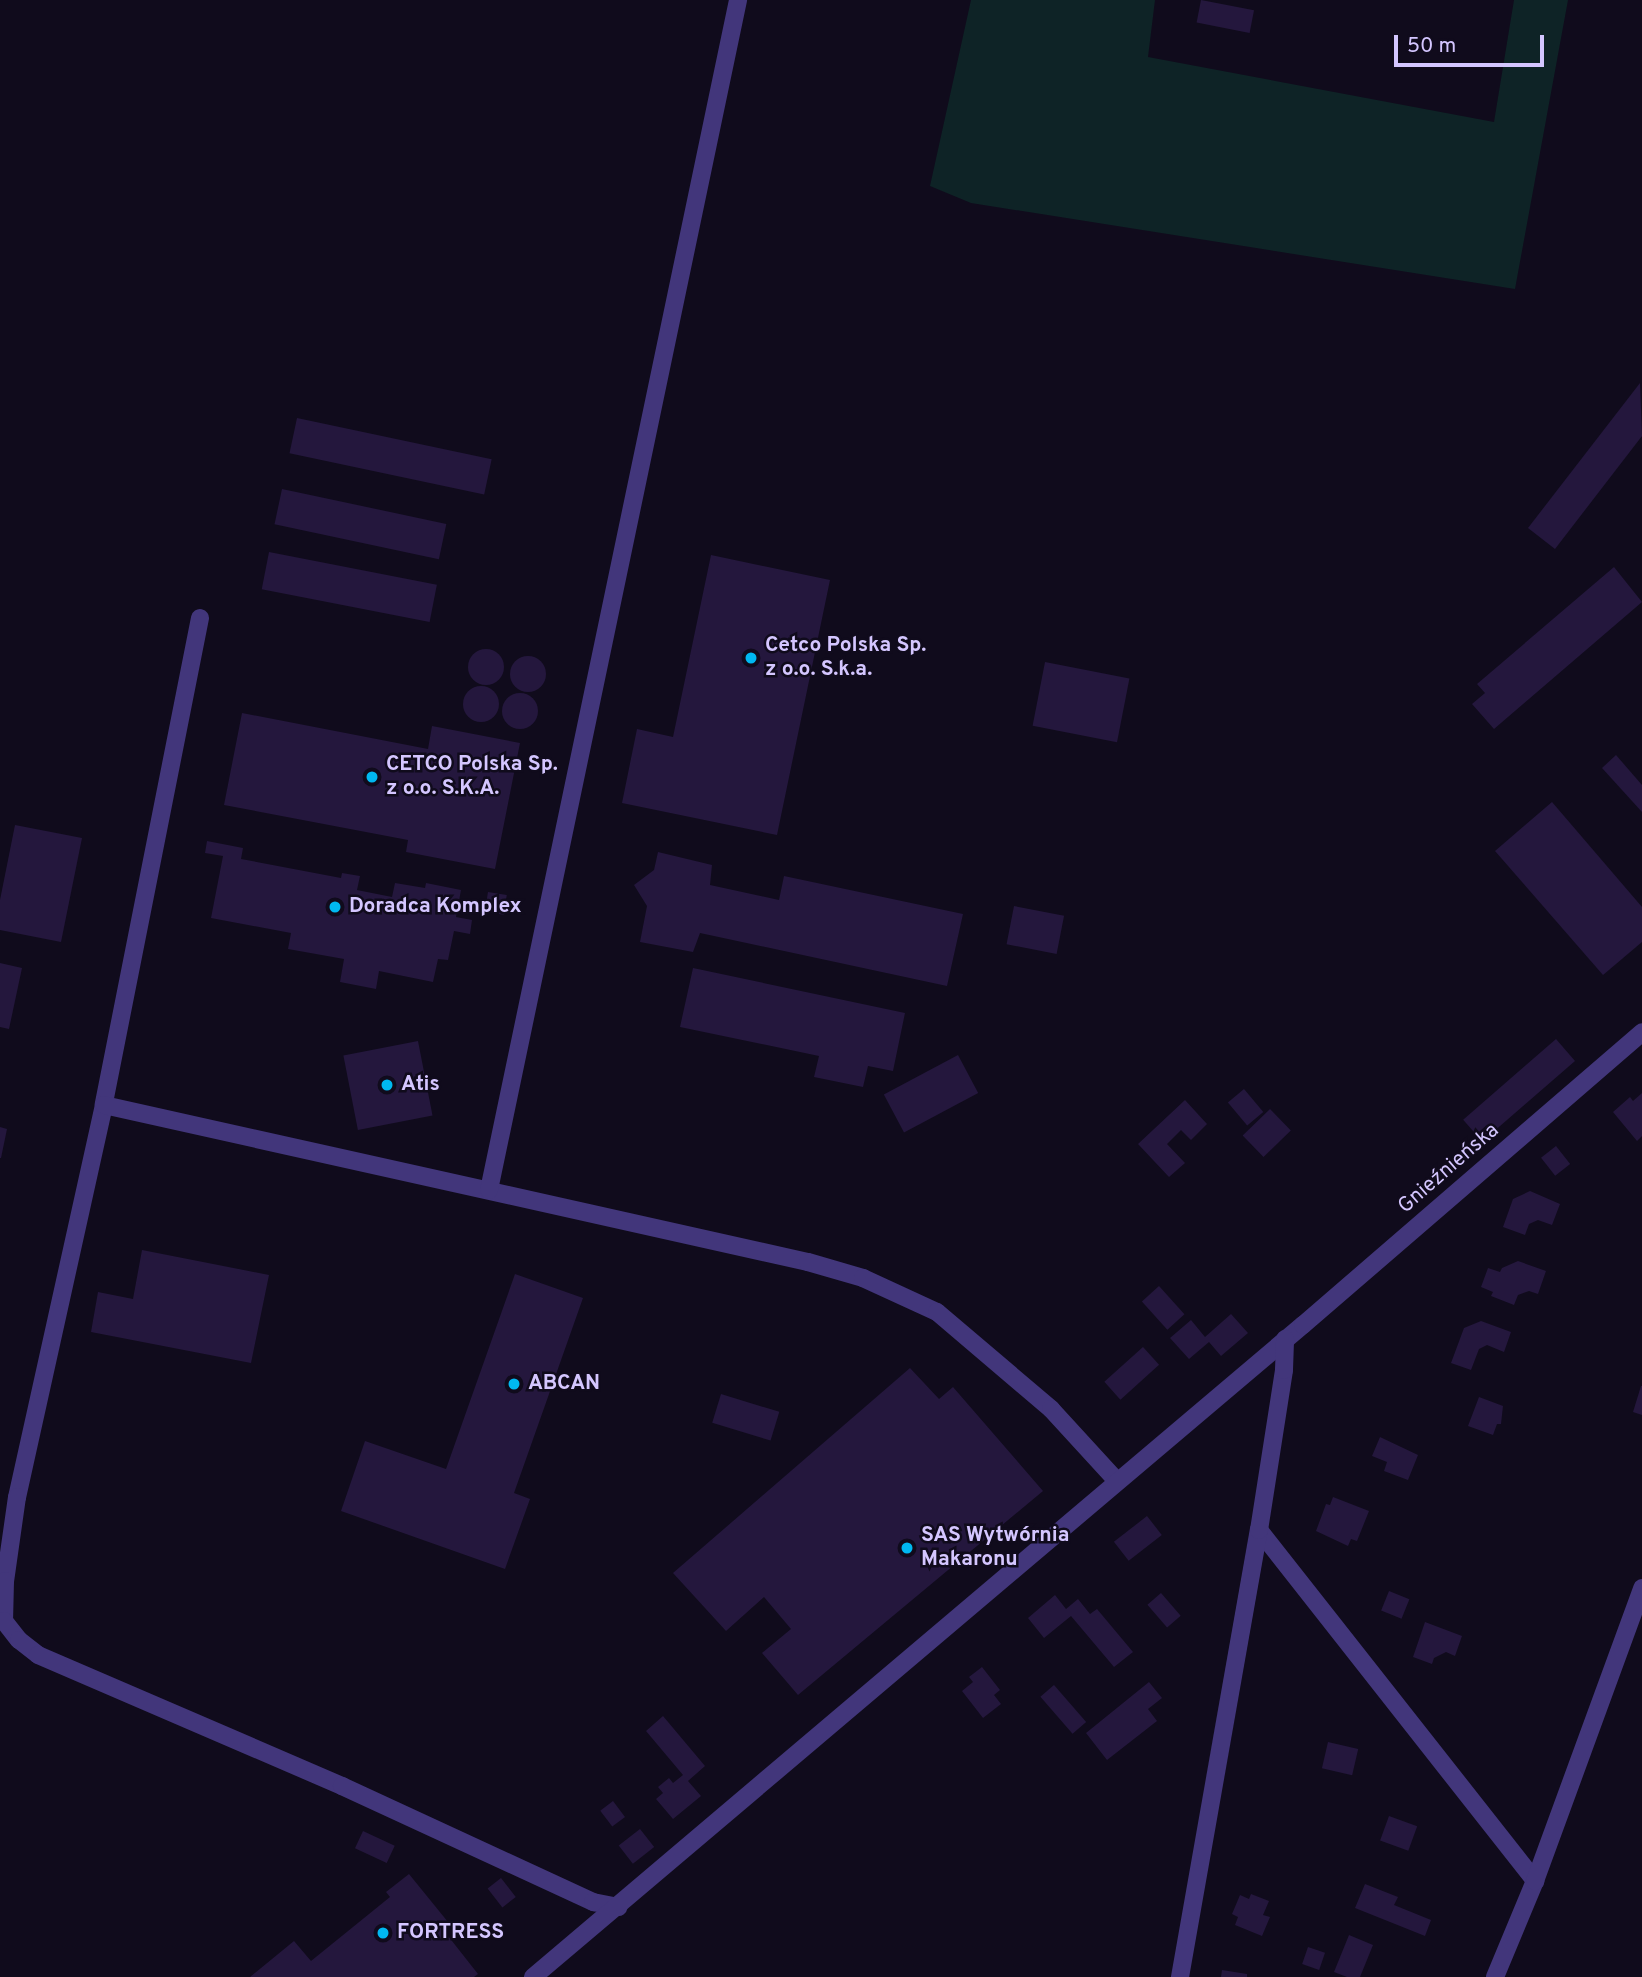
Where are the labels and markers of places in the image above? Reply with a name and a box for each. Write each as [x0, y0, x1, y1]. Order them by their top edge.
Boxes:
place label: Cetco Polska Sp. z o.o. S.k.a. [765, 633, 926, 683]
marker: Cetco Polska Sp. z o.o. S.k.a. [743, 650, 759, 666]
place label: CETCO Polska Sp. z o.o. S.K.A. [386, 752, 558, 802]
marker: CETCO Polska Sp. z o.o. S.K.A. [364, 769, 380, 785]
place label: Doradca Komplex [349, 894, 522, 920]
marker: Doradca Komplex [327, 899, 343, 915]
place label: Atis [401, 1072, 440, 1098]
marker: Atis [379, 1077, 395, 1093]
place label: ABCAN [528, 1371, 600, 1397]
marker: ABCAN [506, 1376, 522, 1392]
place label: SAS Wytwórnia Makaronu [921, 1523, 1069, 1573]
marker: SAS Wytwórnia Makaronu [899, 1540, 915, 1556]
place label: FORTRESS [397, 1920, 504, 1946]
marker: FORTRESS [375, 1925, 391, 1941]

